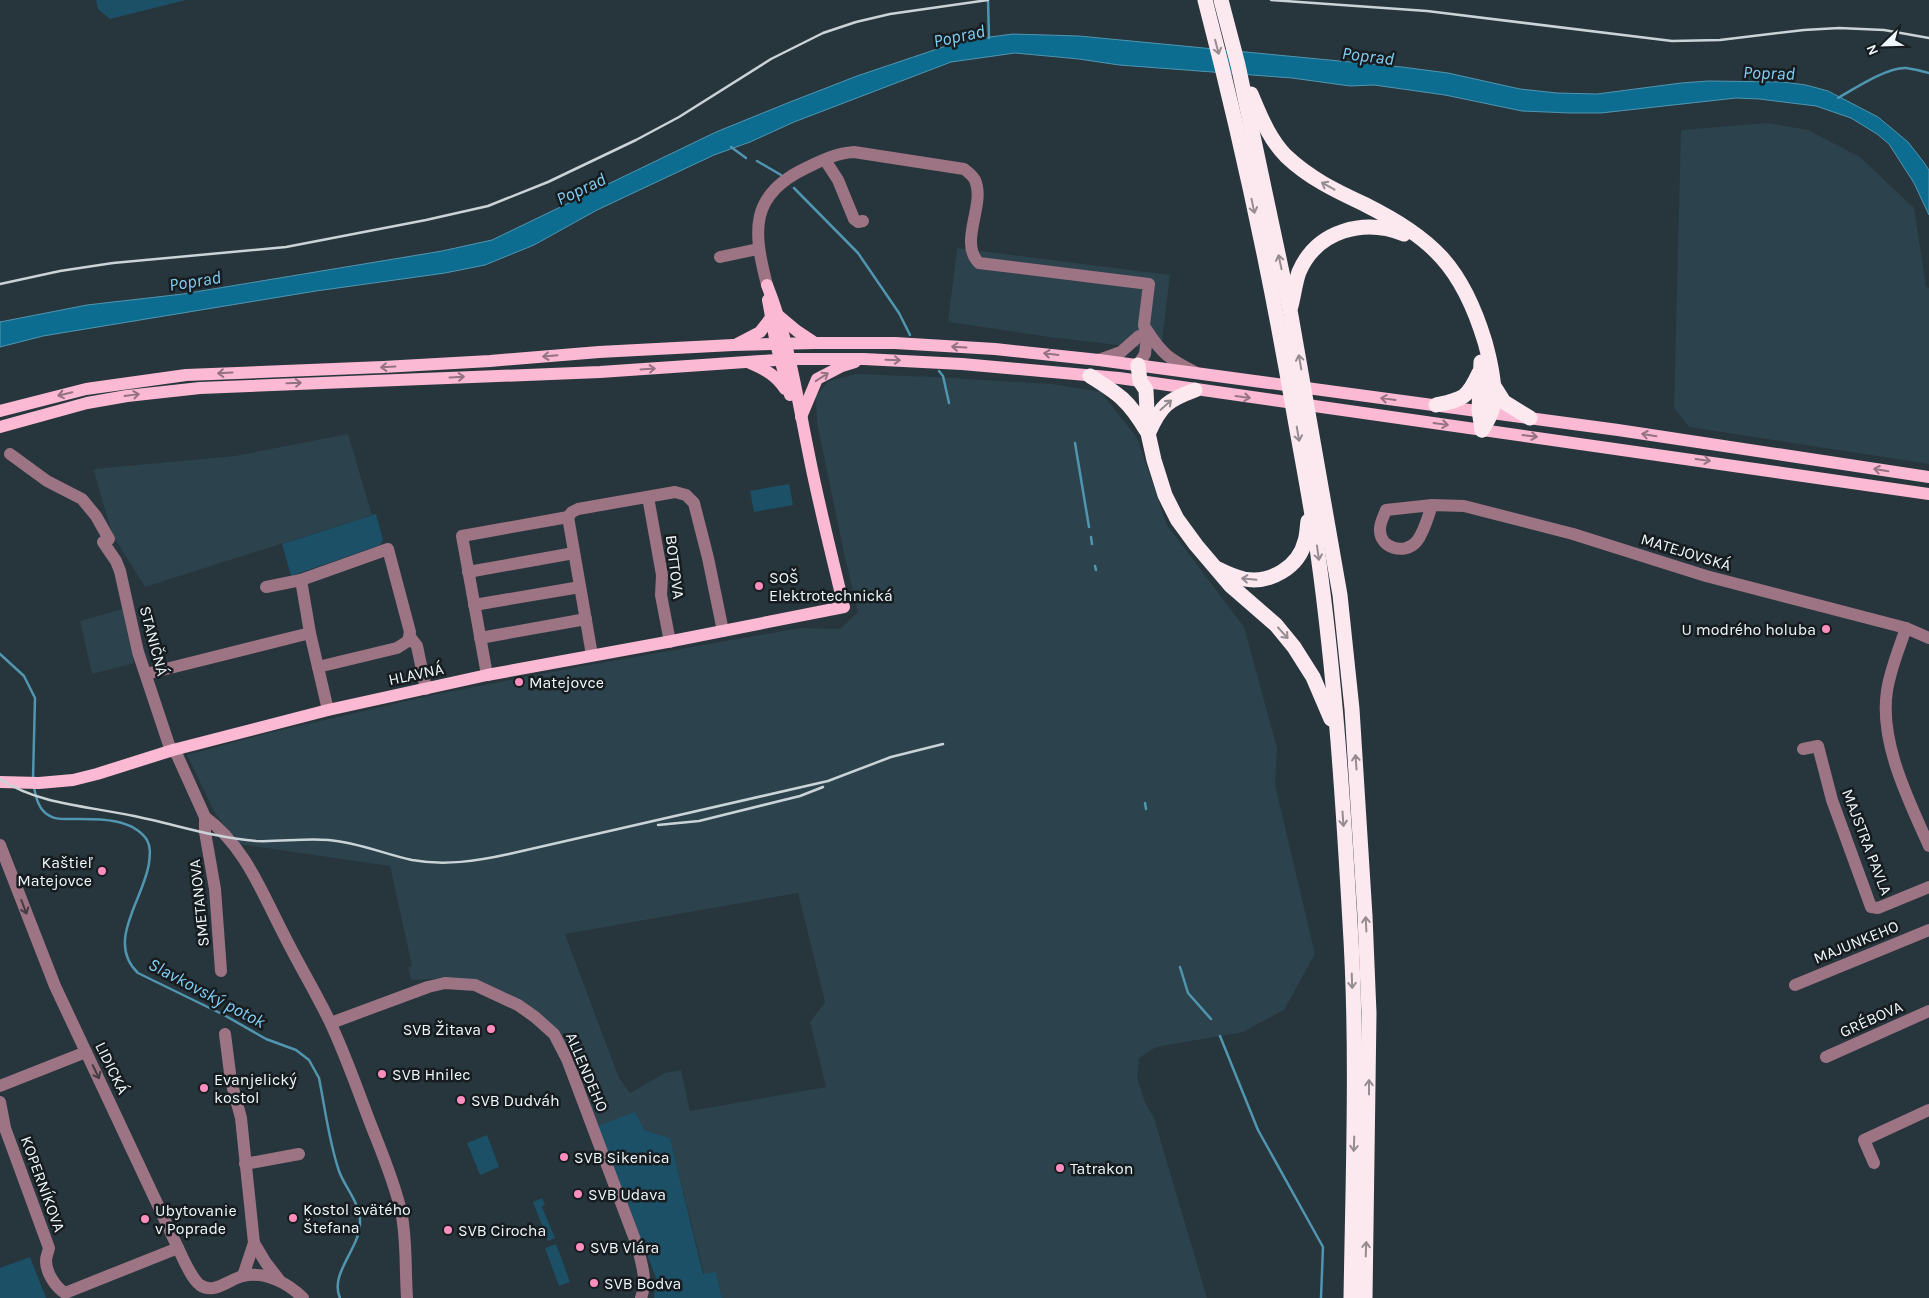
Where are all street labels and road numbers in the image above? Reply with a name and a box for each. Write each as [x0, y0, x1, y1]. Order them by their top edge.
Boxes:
street label: MATEJOVSKÁ [1639, 529, 1733, 575]
street label: BOTTOVA [662, 534, 688, 600]
street label: STANIČNÁ [136, 604, 172, 678]
street label: HLAVNÁ [387, 659, 445, 689]
street label: MAJSTRA PAVLA [1838, 786, 1896, 898]
street label: SMETANOVA [185, 858, 213, 948]
street label: MAJUNKEHO [1811, 916, 1901, 968]
street label: GRÉBOVA [1837, 997, 1905, 1041]
street label: ALLENDEHO [562, 1029, 612, 1115]
street label: LIDICKÁ [91, 1039, 133, 1097]
street label: KOPERNÍKOVA [17, 1133, 69, 1235]

